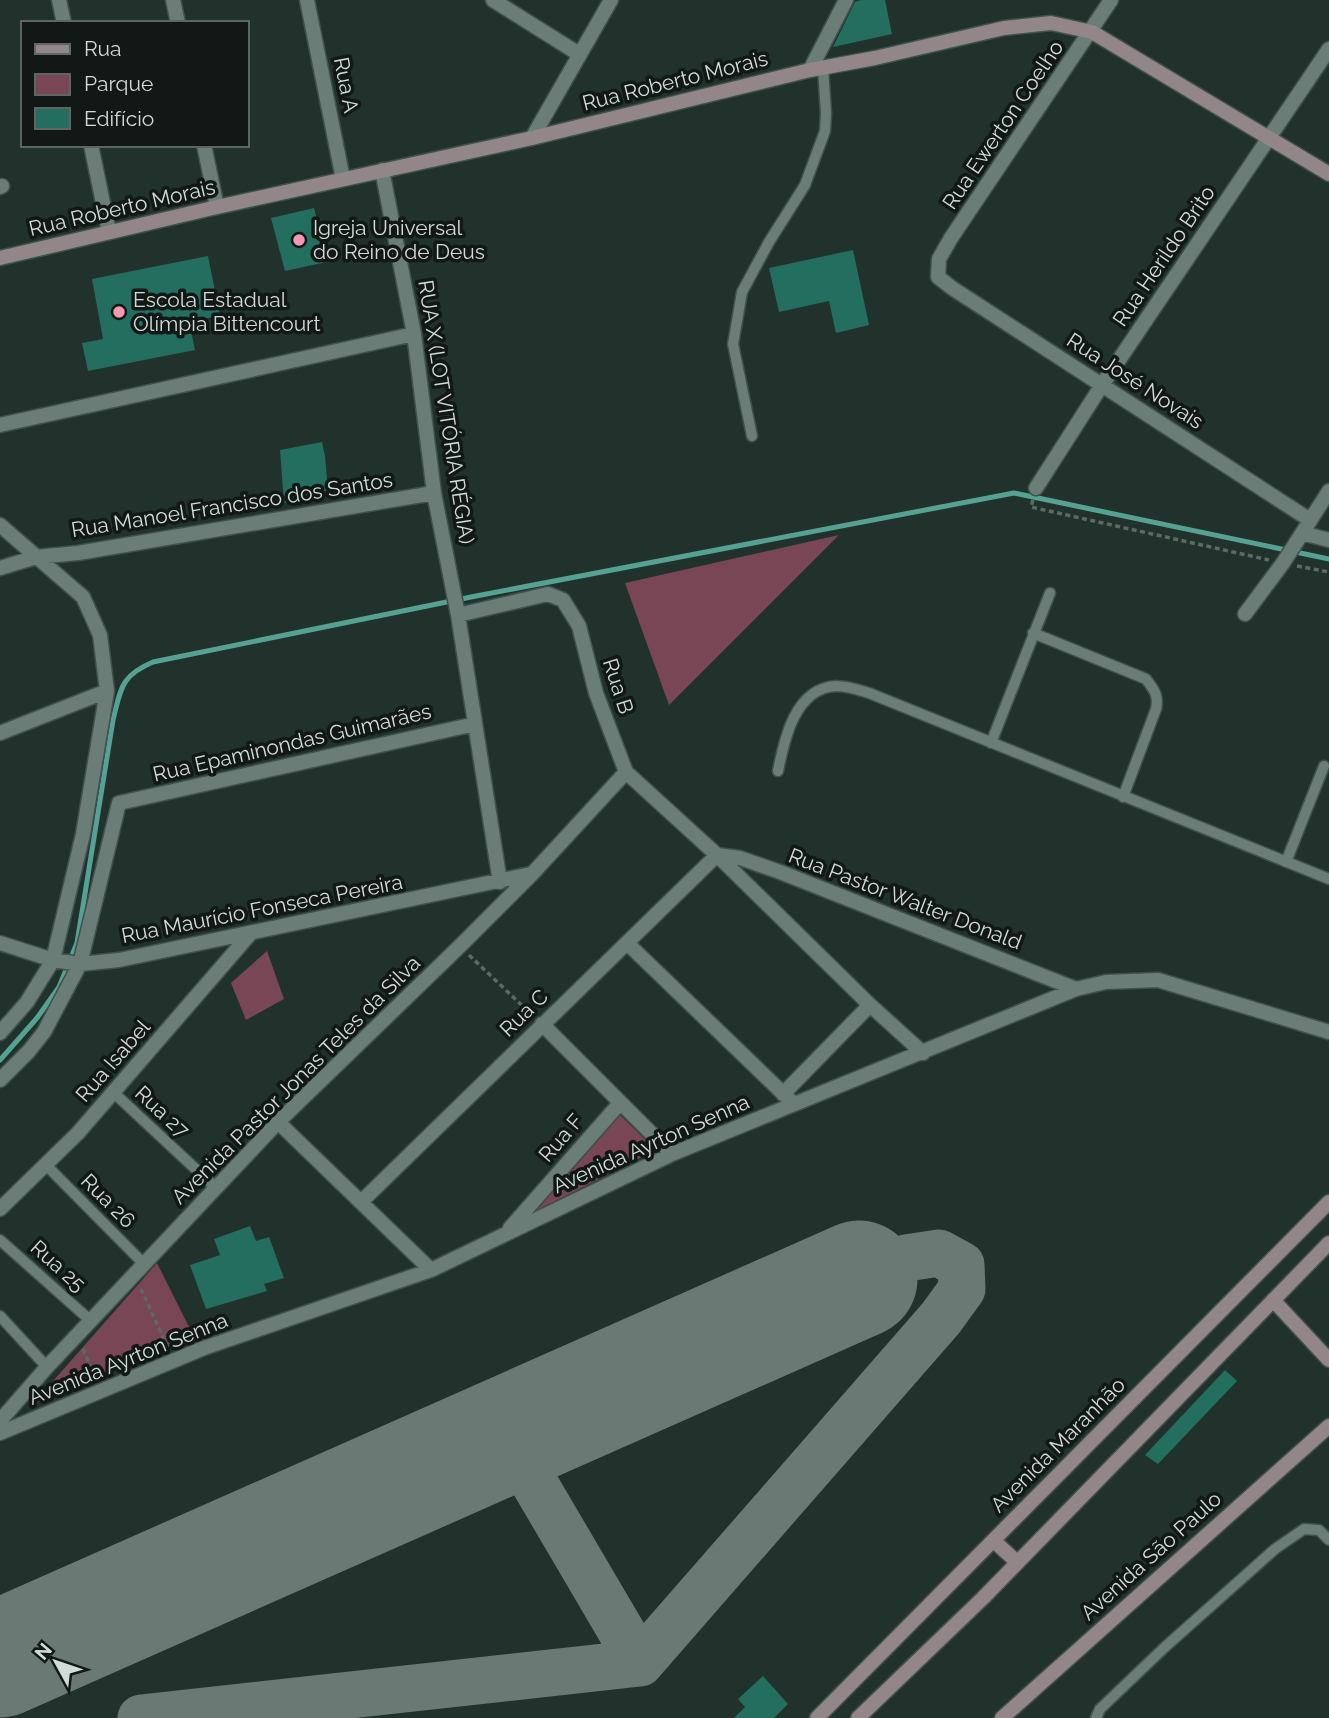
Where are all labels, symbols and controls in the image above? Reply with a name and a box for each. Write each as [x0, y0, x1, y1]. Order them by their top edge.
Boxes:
legend [21, 21, 248, 147]
text: Rua [84, 36, 121, 61]
street label: Rua Ewerton Coelho [937, 36, 1068, 214]
street label: Rua Roberto Morais [580, 45, 770, 116]
street label: Rua A [329, 55, 364, 115]
text: Parque [84, 71, 153, 96]
text: Edifício [84, 106, 154, 131]
street label: Rua Roberto Morais [26, 174, 217, 241]
street label: Rua Herildo Brito [1107, 181, 1220, 331]
place label: Igreja Universal do Reino de Deus [313, 215, 485, 264]
marker: Igreja Universal do Reino de Deus [291, 232, 307, 248]
street label: RUA X (LOT VITÓRIA RÉGIA) [413, 278, 480, 546]
place label: Escola Estadual Olímpia Bittencourt [133, 287, 321, 336]
marker: Escola Estadual Olímpia Bittencourt [111, 304, 127, 320]
street label: Rua José Novais [1062, 327, 1208, 434]
street label: Rua Manoel Francisco dos Santos [69, 467, 394, 542]
street label: Rua B [598, 655, 639, 717]
street label: Rua Epaminondas Guimarães [150, 698, 433, 787]
street label: Rua Pastor Walter Donald [785, 842, 1025, 955]
street label: Rua Maurício Fonseca Pereira [119, 869, 405, 948]
street label: Avenida Pastor Jonas Teles da Silva [166, 950, 425, 1209]
street label: Rua C [494, 984, 553, 1042]
street label: Rua Isabel [70, 1014, 155, 1107]
street label: Rua 27 [130, 1080, 195, 1143]
street label: Avenida Ayrton Senna [548, 1089, 753, 1198]
street label: Rua F [533, 1109, 588, 1167]
street label: Rua 26 [76, 1168, 141, 1233]
street label: Rua 25 [26, 1235, 91, 1297]
street label: Avenida Ayrton Senna [24, 1307, 231, 1410]
street label: Avenida Maranhão [985, 1372, 1130, 1517]
street label: Avenida São Paulo [1075, 1486, 1226, 1625]
north arrow [21, 1627, 91, 1697]
text: N [30, 1638, 56, 1664]

